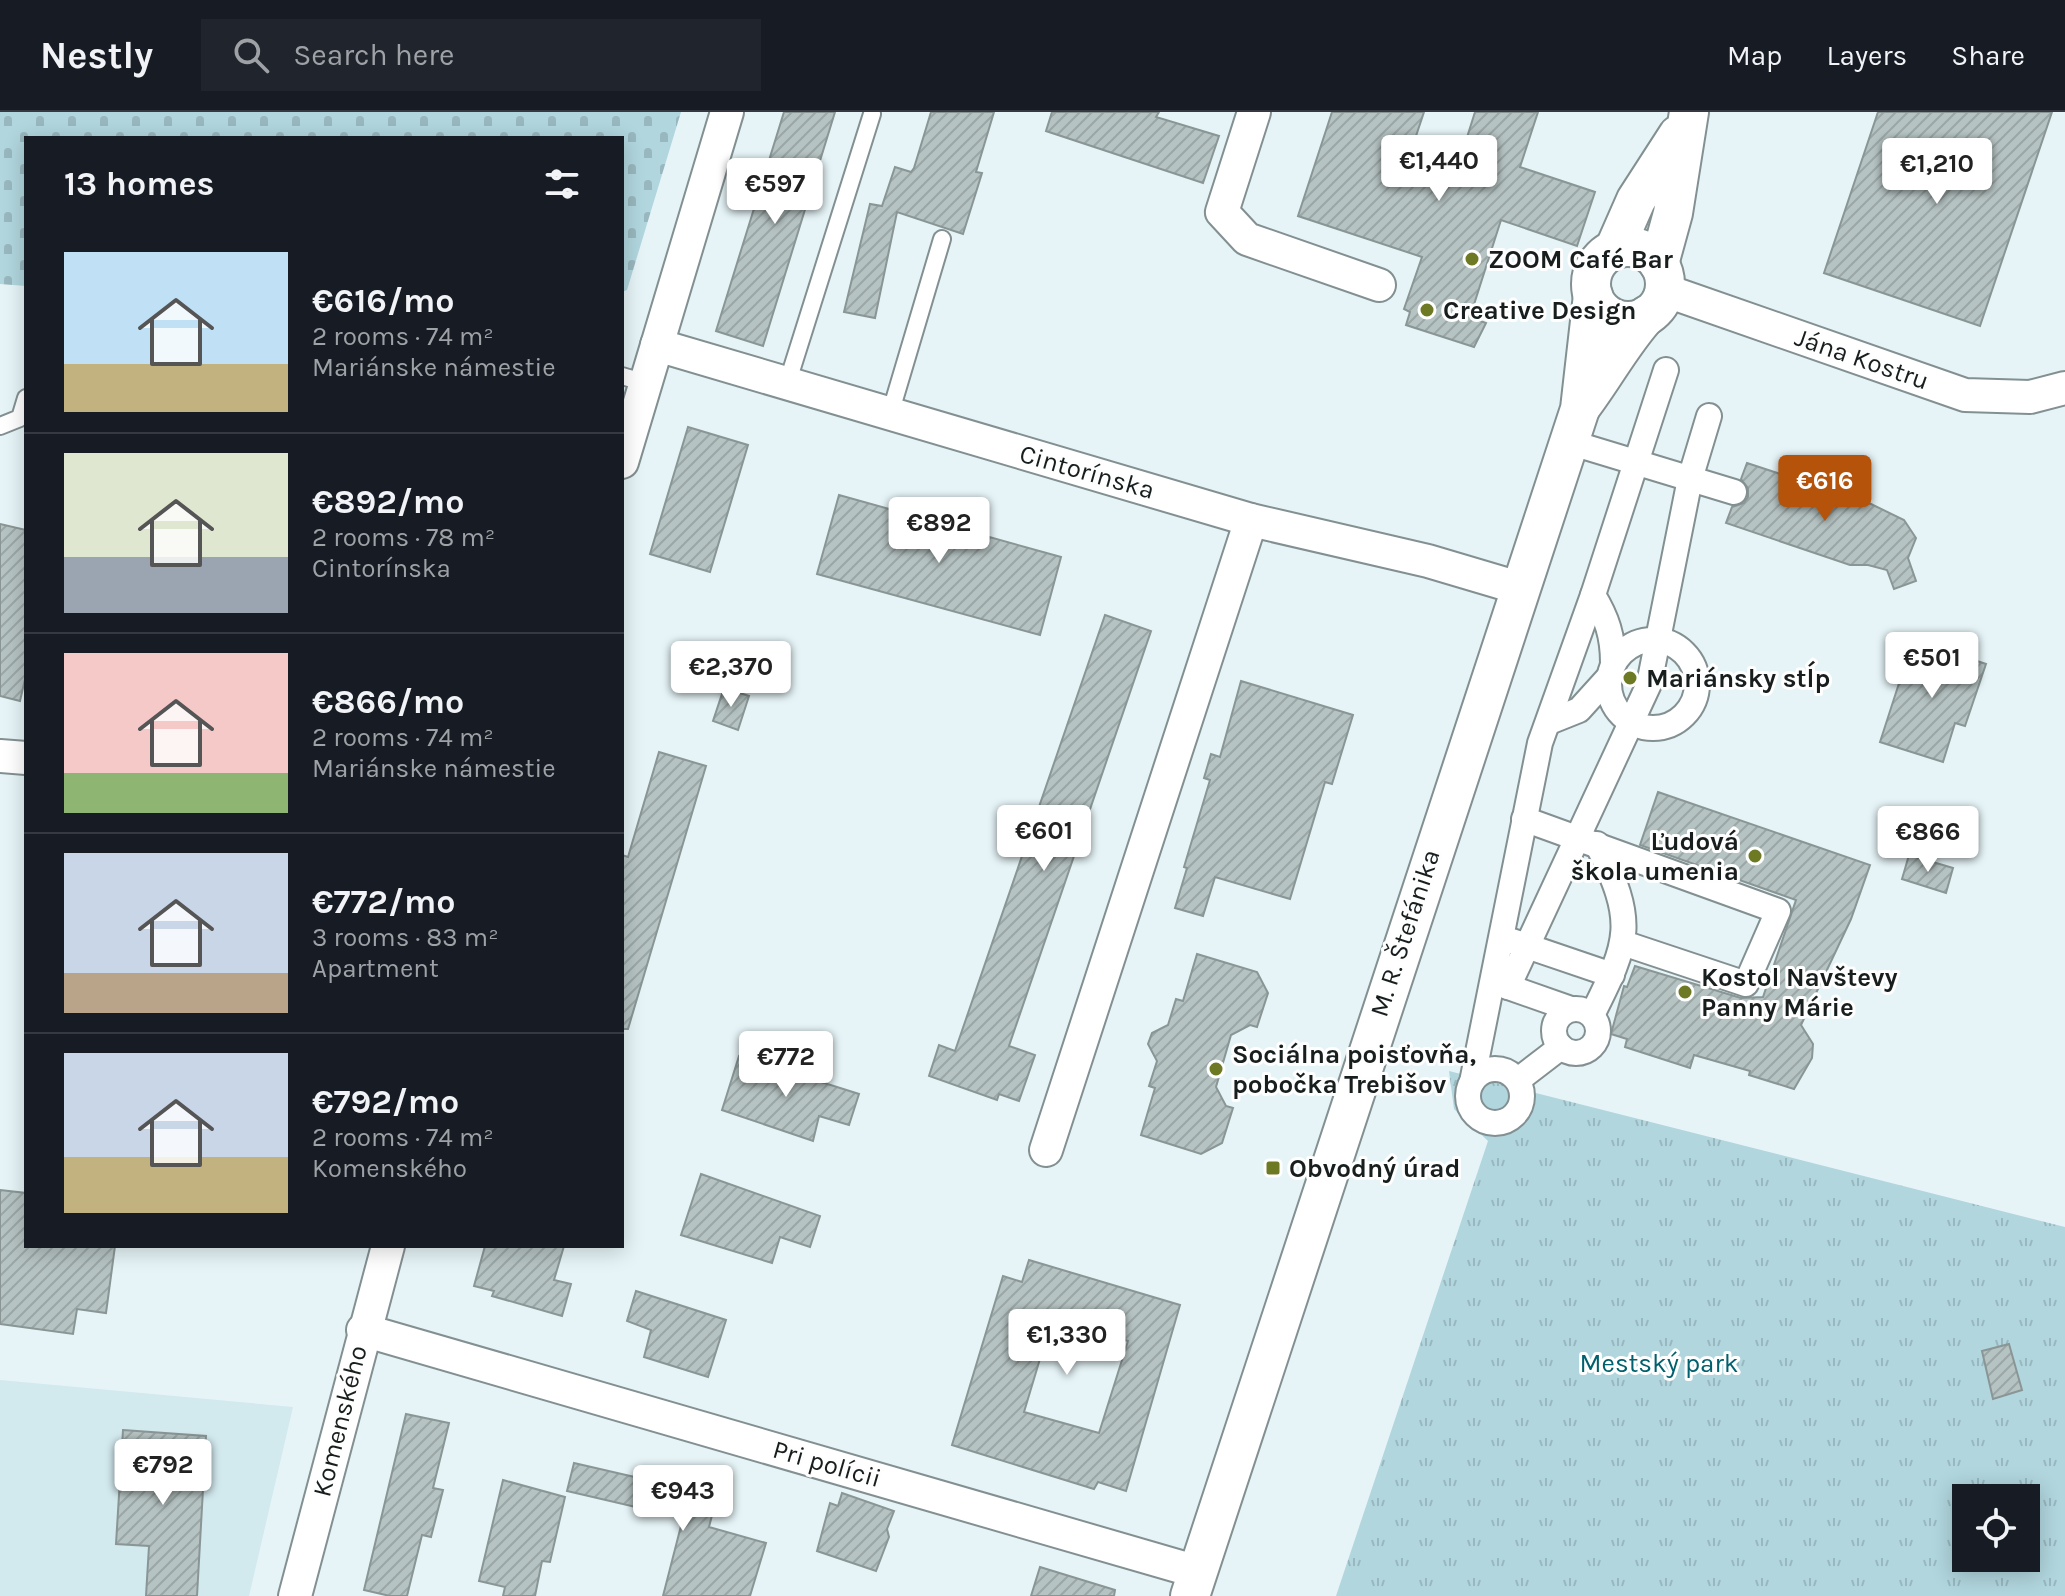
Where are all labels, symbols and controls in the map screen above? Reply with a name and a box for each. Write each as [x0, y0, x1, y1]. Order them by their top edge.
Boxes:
search box [201, 19, 761, 91]
text: Nestly [40, 33, 153, 78]
icon: search [229, 33, 273, 77]
text: Search here [293, 37, 455, 73]
text: Map [1727, 39, 1782, 72]
text: Layers [1826, 39, 1907, 72]
text: Share [1951, 39, 2025, 72]
pin: €1,440 [1374, 135, 1504, 203]
pin: €1,210 [1872, 138, 2002, 206]
text: €1,440 [1399, 145, 1479, 176]
text: €1,210 [1900, 148, 1974, 179]
pin: €597 [728, 158, 822, 226]
icon: filters [540, 162, 584, 206]
text: 13 homes [64, 164, 215, 204]
text: €597 [745, 168, 805, 199]
place label: ZOOM Café Bar [1488, 244, 1674, 275]
marker: ZOOM Café Bar [1463, 250, 1481, 268]
text: €616/mo [312, 281, 454, 321]
icon: home [128, 284, 224, 380]
place label: Creative Design [1443, 295, 1637, 326]
marker: Creative Design [1418, 301, 1436, 319]
text: 2 rooms · 74 m² [312, 321, 494, 352]
street label: Jána Kostru [1791, 322, 1933, 396]
text: Mariánske námestie [312, 352, 556, 383]
street label: Cintorínska [1016, 438, 1158, 506]
pin: €616 [1778, 455, 1872, 523]
text: €616 [1796, 465, 1854, 496]
text: €892/mo [312, 482, 464, 522]
icon: home [128, 485, 224, 581]
pin: €892 [892, 497, 986, 565]
text: €892 [907, 507, 971, 538]
text: 2 rooms · 78 m² [312, 522, 495, 553]
text: Cintorínska [312, 553, 451, 584]
pin: €501 [1885, 632, 1979, 700]
pin: €2,370 [666, 641, 796, 709]
text: €501 [1903, 642, 1961, 673]
text: €2,370 [689, 651, 773, 682]
place label: Mariánsky stĺp [1646, 660, 1830, 694]
marker: Mariánsky stĺp [1621, 669, 1639, 687]
text: €866/mo [312, 682, 464, 722]
icon: home [128, 685, 224, 781]
text: 2 rooms · 74 m² [312, 722, 494, 753]
text: Mariánske námestie [312, 753, 556, 784]
pin: €601 [997, 805, 1091, 873]
pin: €866 [1881, 806, 1975, 874]
text: €601 [1015, 815, 1073, 846]
text: €866 [1896, 816, 1960, 847]
place label: Ľudová škola umenia [1571, 826, 1739, 887]
street label: M. R. Štefánika [1362, 845, 1447, 1021]
marker: Ľudová škola umenia [1746, 847, 1764, 865]
text: €772/mo [312, 882, 455, 922]
icon: home [128, 885, 224, 981]
text: 3 rooms · 83 m² [312, 922, 499, 953]
text: Apartment [312, 953, 439, 984]
place label: Kostol Navštevy Panny Márie [1701, 962, 1898, 1023]
marker: Kostol Navštevy Panny Márie [1676, 983, 1694, 1001]
pin: €772 [739, 1031, 833, 1099]
place label: Sociálna poisťovňa, pobočka Trebišov [1232, 1039, 1476, 1100]
text: €772 [757, 1041, 815, 1072]
marker: Sociálna poisťovňa, pobočka Trebišov [1207, 1060, 1225, 1078]
text: €792/mo [312, 1082, 459, 1122]
icon: home [128, 1085, 224, 1181]
text: 2 rooms · 74 m² [312, 1122, 494, 1153]
text: Komenského [312, 1153, 467, 1184]
place label: Obvodný úrad [1289, 1153, 1460, 1184]
marker: Obvodný úrad [1264, 1159, 1282, 1177]
pin: €1,330 [1002, 1309, 1132, 1377]
text: €1,330 [1026, 1319, 1108, 1350]
street label: Komenského [306, 1342, 374, 1500]
park label: Mestský park [1580, 1348, 1738, 1379]
street label: Pri polícii [769, 1434, 885, 1494]
pin: €792 [116, 1439, 210, 1507]
text: €792 [133, 1449, 194, 1480]
pin: €943 [636, 1465, 730, 1533]
text: €943 [651, 1475, 715, 1506]
map controls [1952, 1484, 2040, 1572]
button: locate [1952, 1484, 2040, 1572]

